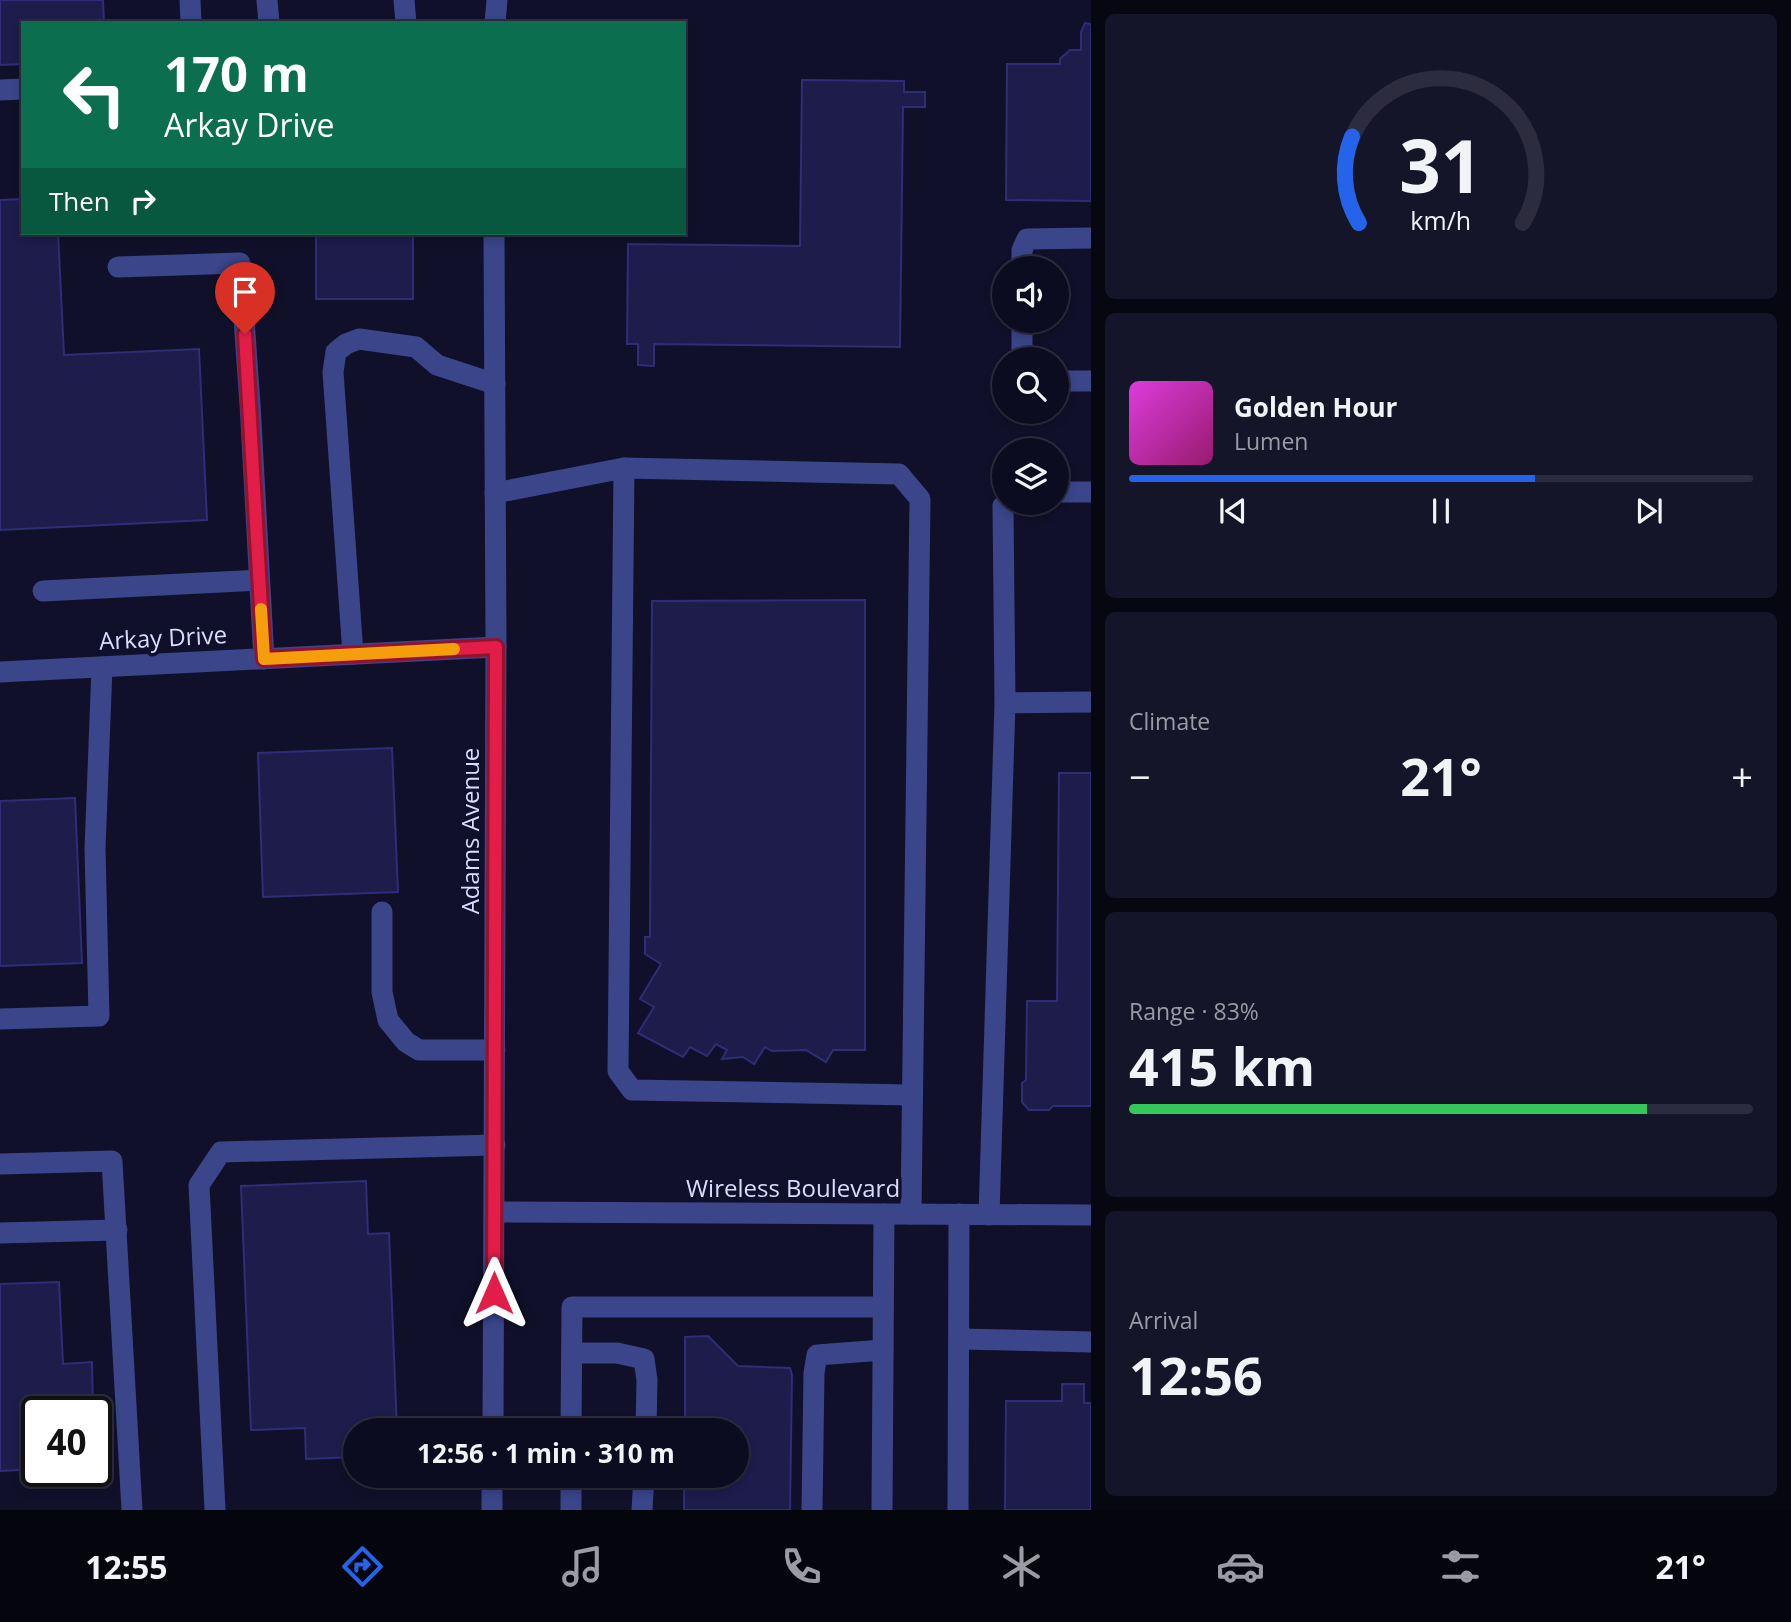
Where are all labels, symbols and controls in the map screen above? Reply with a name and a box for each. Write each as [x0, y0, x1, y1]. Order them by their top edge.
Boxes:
text: 170 m [164, 40, 309, 106]
icon: left [49, 49, 140, 140]
text: Arkay Drive [164, 103, 335, 146]
text: 31 [1399, 115, 1483, 214]
icon: right [124, 182, 162, 220]
text: Then [49, 183, 110, 219]
text: km/h [1411, 202, 1471, 236]
map controls [992, 256, 1069, 515]
button: sound [992, 256, 1069, 333]
pin [215, 262, 275, 334]
icon: arrive [226, 273, 264, 311]
button: search [992, 347, 1069, 424]
text: Golden Hour [1234, 389, 1397, 425]
text: Lumen [1234, 425, 1308, 457]
button: layers [992, 438, 1069, 515]
icon: previous [1214, 492, 1252, 530]
icon: pause [1422, 492, 1460, 530]
icon: next [1630, 492, 1668, 530]
street label: Arkay Drive [98, 617, 228, 657]
text: Climate [1129, 705, 1210, 737]
text: 21° [1400, 740, 1482, 811]
street label: Adams Avenue [453, 748, 486, 914]
text: − [1129, 750, 1151, 802]
text: + [1731, 750, 1753, 802]
text: Range · 83% [1129, 995, 1259, 1027]
text: 415 km [1129, 1030, 1315, 1101]
street label: Wireless Boulevard [686, 1171, 900, 1204]
position arrow [457, 1256, 531, 1330]
text: Arrival [1129, 1304, 1198, 1336]
text: 12:56 [1129, 1339, 1263, 1410]
speed limit sign: 40 [21, 1396, 112, 1487]
text: 12:56 · 1 min · 310 m [417, 1435, 675, 1471]
icon: directions [338, 1542, 387, 1591]
icon: music [558, 1542, 607, 1591]
icon: phone [777, 1542, 826, 1591]
icon: climate [997, 1542, 1046, 1591]
icon: car [1216, 1542, 1265, 1591]
icon: filters [1436, 1542, 1485, 1591]
text: 12:55 [85, 1545, 168, 1588]
text: 21° [1655, 1545, 1706, 1588]

